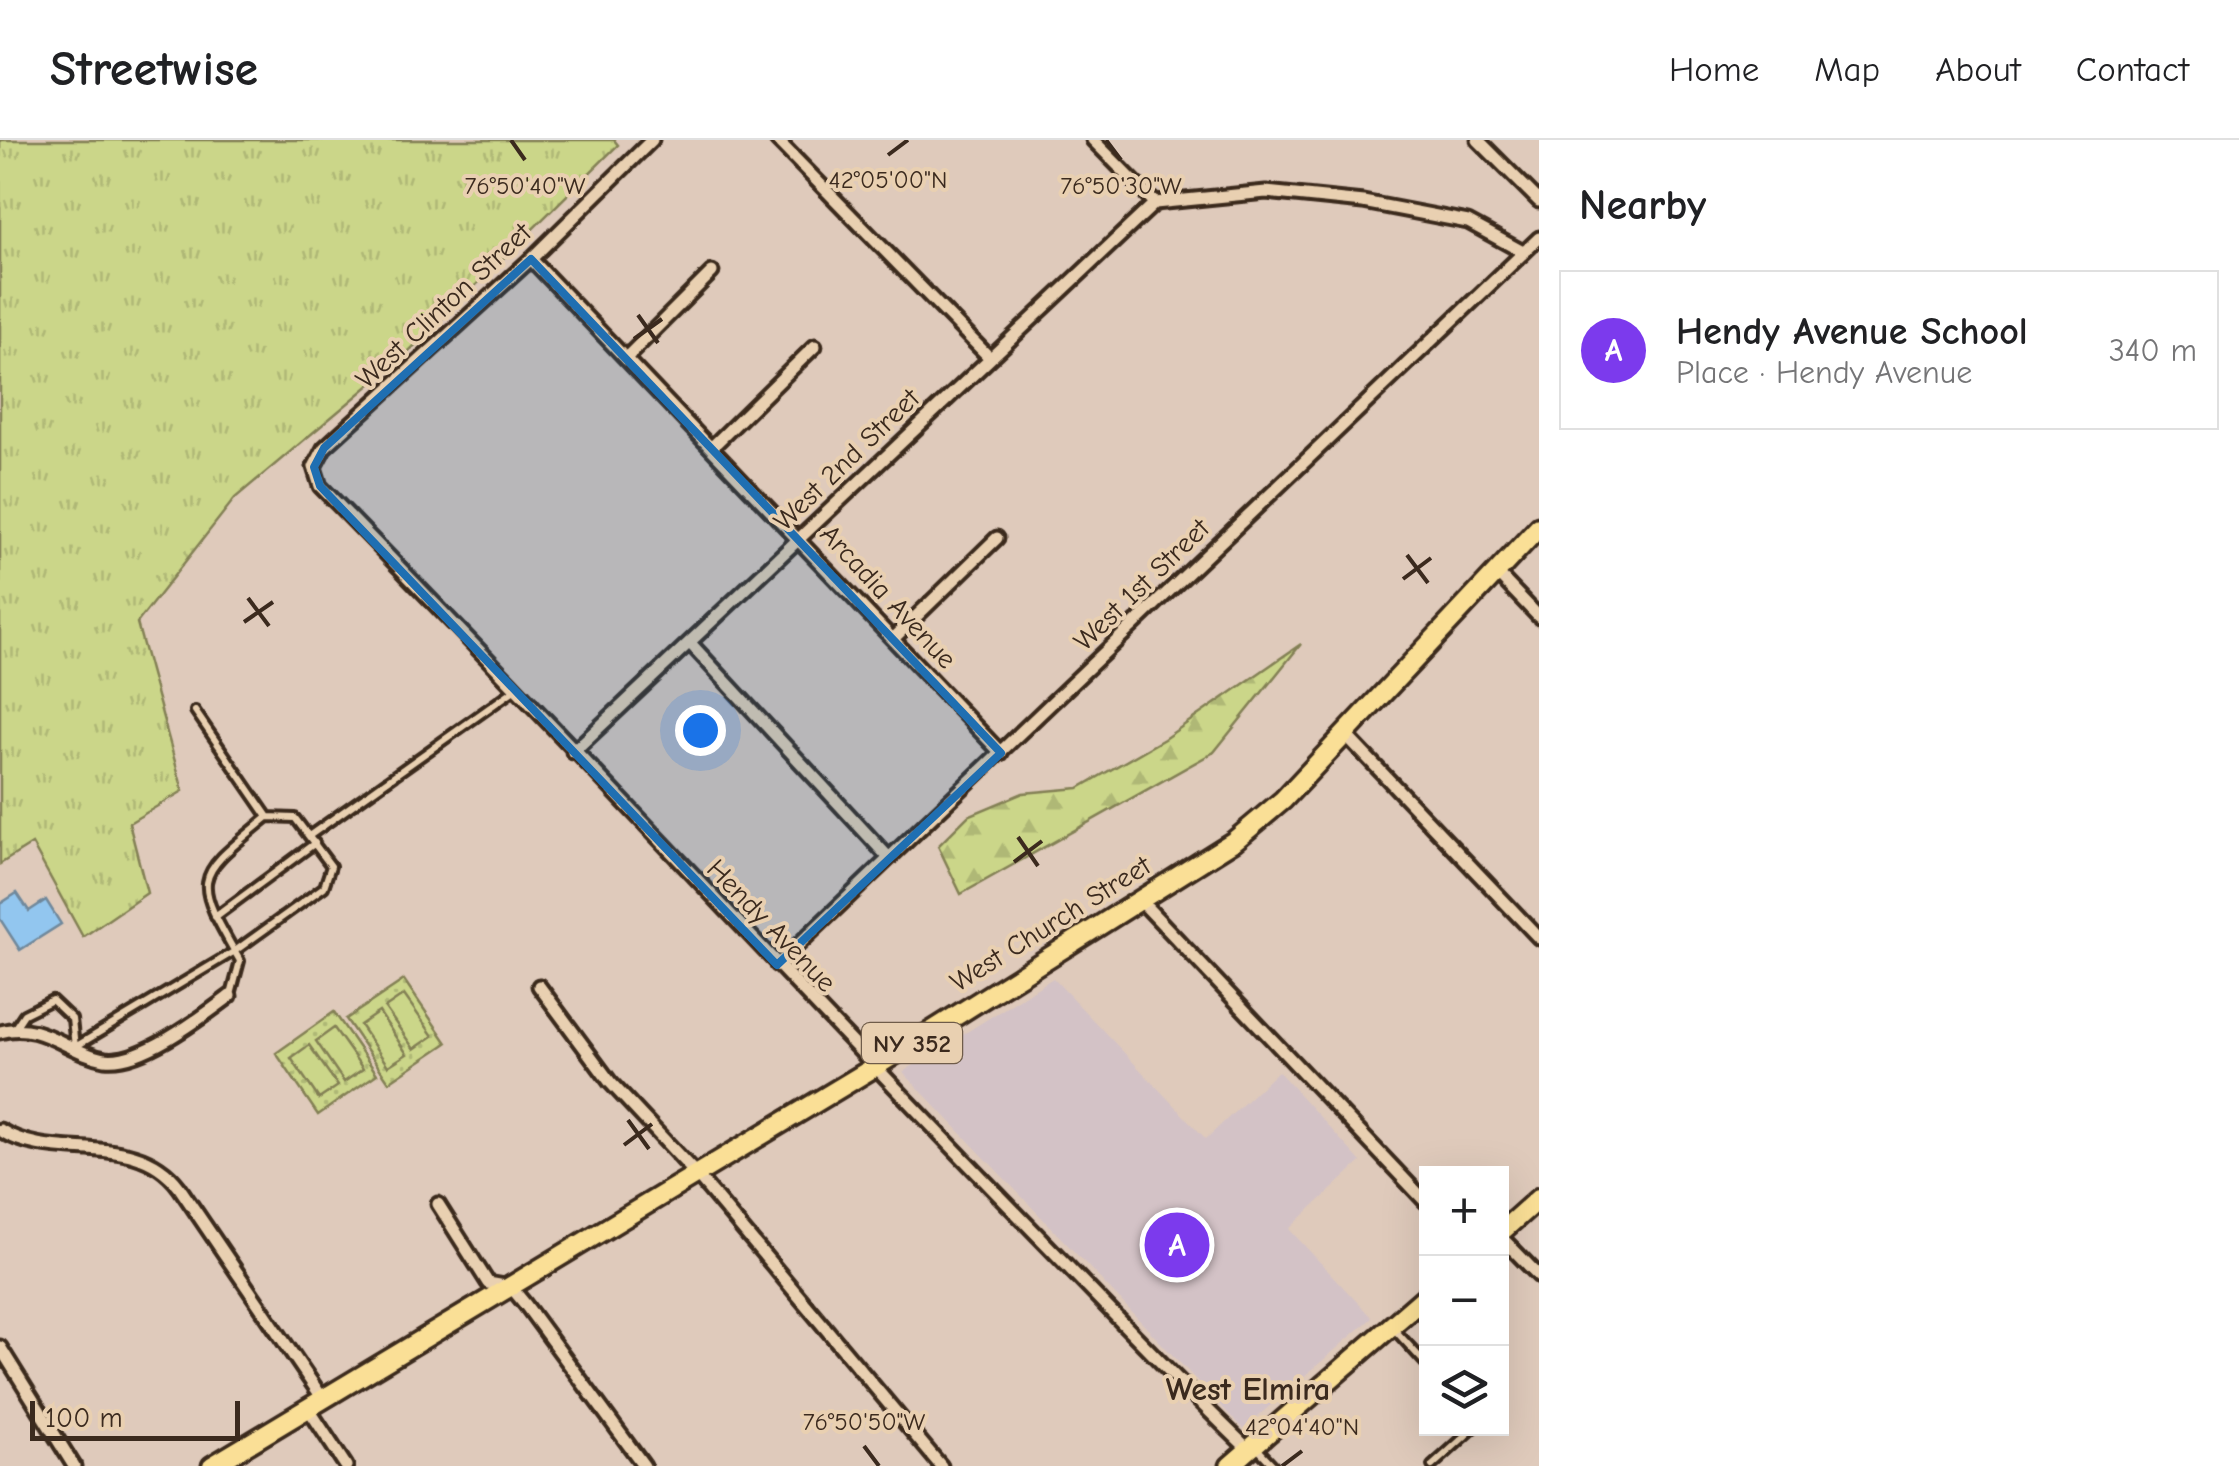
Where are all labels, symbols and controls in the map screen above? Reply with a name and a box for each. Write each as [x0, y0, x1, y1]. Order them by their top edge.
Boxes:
text: Streetwise [50, 42, 258, 97]
text: Home [1669, 49, 1759, 90]
text: Map [1814, 49, 1880, 90]
text: About [1935, 49, 2021, 90]
text: Contact [2076, 49, 2189, 90]
text: 42°05'00"N [829, 165, 947, 194]
text: 76°50'40"W [465, 171, 586, 200]
text: 76°50'30"W [1060, 171, 1182, 200]
text: Nearby [1579, 181, 1706, 230]
street label: West Clinton Street [350, 216, 539, 395]
text: Hendy Avenue School [1676, 310, 2028, 354]
text: A [1605, 332, 1622, 369]
text: 340 m [2109, 332, 2197, 369]
text: Place · Hendy Avenue [1676, 354, 1972, 391]
street label: West 2nd Street [767, 382, 927, 537]
street label: West 1st Street [1067, 512, 1217, 657]
street label: Arcadia Avenue [814, 518, 963, 675]
your location [675, 705, 726, 756]
street label: West Church Street [944, 849, 1157, 998]
street label: Hendy Avenue [700, 853, 842, 999]
road number: NY 352 [862, 1023, 962, 1063]
map controls [1419, 1166, 1509, 1436]
button: + [1419, 1166, 1509, 1256]
pin: A [1144, 1208, 1210, 1282]
button: − [1419, 1256, 1509, 1346]
button: layers [1419, 1346, 1509, 1436]
district label: West Elmira [1166, 1371, 1330, 1408]
scale bar [30, 1396, 240, 1440]
text: 100 m [45, 1402, 123, 1434]
text: 76°50'50"W [803, 1407, 926, 1436]
text: 42°04'40"N [1245, 1412, 1359, 1441]

